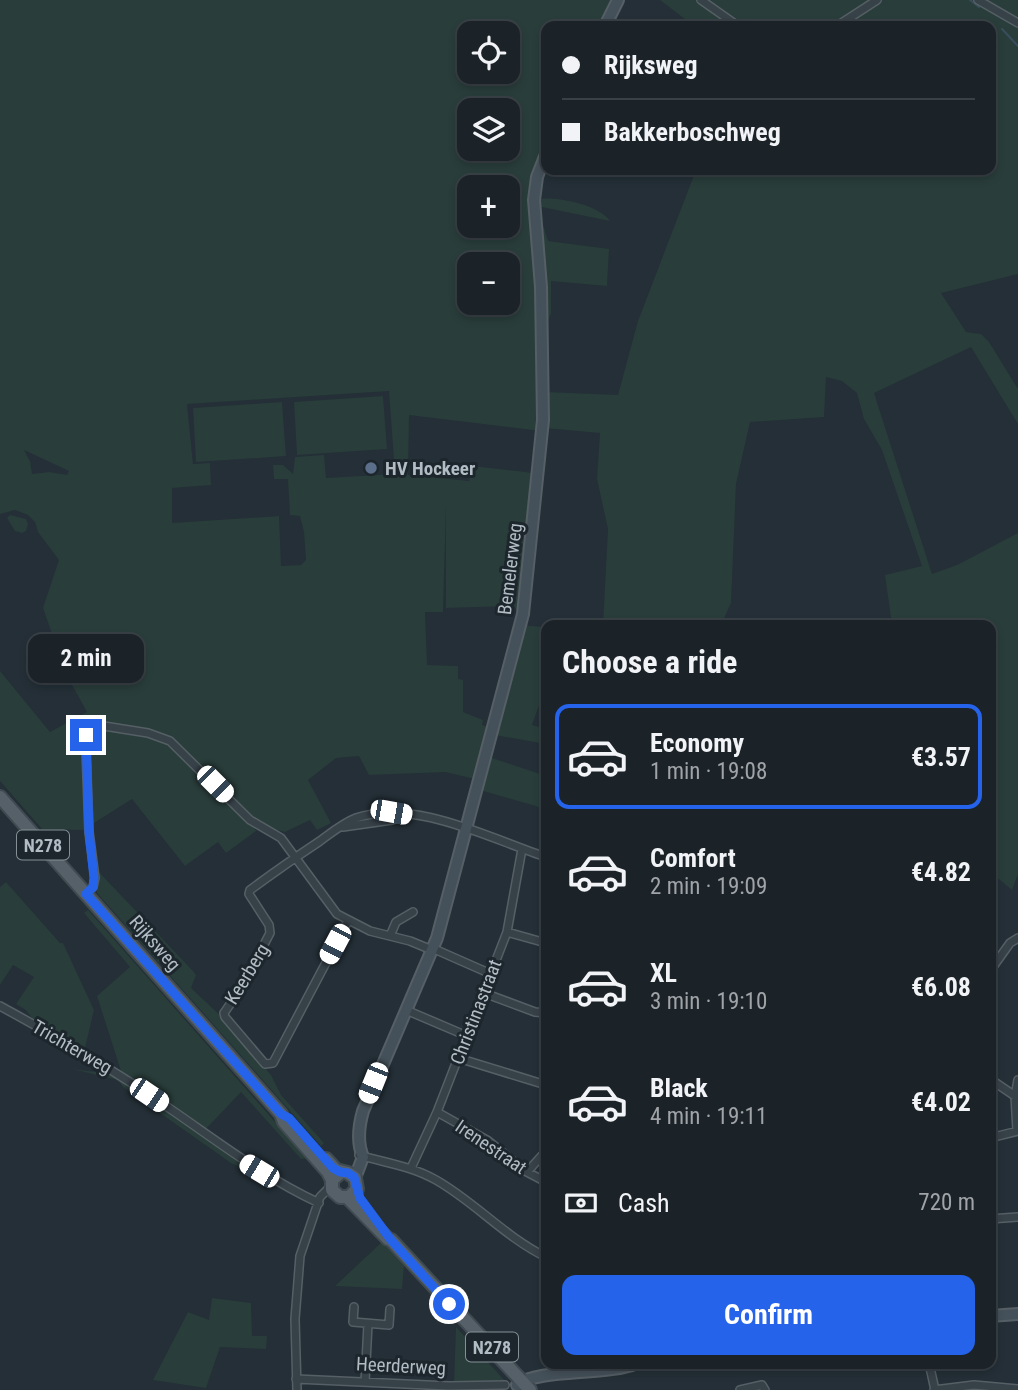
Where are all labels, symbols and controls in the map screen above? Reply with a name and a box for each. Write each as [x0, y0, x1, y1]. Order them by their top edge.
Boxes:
map controls [457, 21, 520, 315]
button: locate [457, 21, 520, 84]
text: Rijksweg [604, 50, 698, 80]
button: layers [457, 98, 520, 161]
text: Bakkerboschweg [604, 117, 781, 147]
button: + [457, 175, 520, 238]
button: − [457, 252, 520, 315]
place label: HV Hockeer [385, 457, 475, 480]
marker: HV Hockeer [363, 460, 379, 476]
street label: Bemelerweg [493, 522, 527, 616]
callout: 2 min [28, 634, 144, 682]
text: Choose a ride [562, 643, 737, 681]
text: 2 min [60, 645, 112, 672]
route end [70, 719, 102, 751]
icon: car [566, 725, 629, 788]
text: Economy [650, 728, 744, 758]
text: €3.57 [911, 742, 971, 772]
text: 1 min · 19:08 [650, 758, 767, 785]
car [193, 762, 238, 806]
car [369, 798, 414, 826]
road number: N278 [17, 830, 69, 860]
icon: car [566, 840, 629, 903]
text: Comfort [650, 843, 736, 873]
text: €4.82 [911, 857, 971, 887]
text: 2 min · 19:09 [650, 873, 767, 900]
street label: Rijksweg [124, 910, 186, 976]
car [316, 921, 355, 967]
street label: Keerberg [220, 939, 274, 1009]
icon: car [566, 955, 629, 1018]
street label: Christinastraat [445, 956, 507, 1068]
text: XL [650, 958, 677, 988]
text: €6.08 [911, 972, 971, 1002]
text: 3 min · 19:10 [650, 988, 767, 1015]
street label: Trichterweg [28, 1015, 116, 1079]
car [356, 1060, 391, 1106]
icon: car [566, 1070, 629, 1133]
text: Black [650, 1073, 708, 1103]
car [126, 1075, 173, 1115]
text: €4.02 [911, 1087, 971, 1117]
text: 4 min · 19:11 [650, 1103, 767, 1130]
street label: Irenestraat [451, 1115, 531, 1179]
car [236, 1151, 283, 1191]
icon: cash [562, 1184, 600, 1222]
text: Cash [618, 1188, 670, 1218]
text: 720 m [918, 1189, 975, 1216]
button: Confirm [562, 1275, 975, 1355]
route start [433, 1288, 465, 1320]
road number: N278 [466, 1332, 518, 1362]
street label: Heerderweg [355, 1352, 447, 1380]

